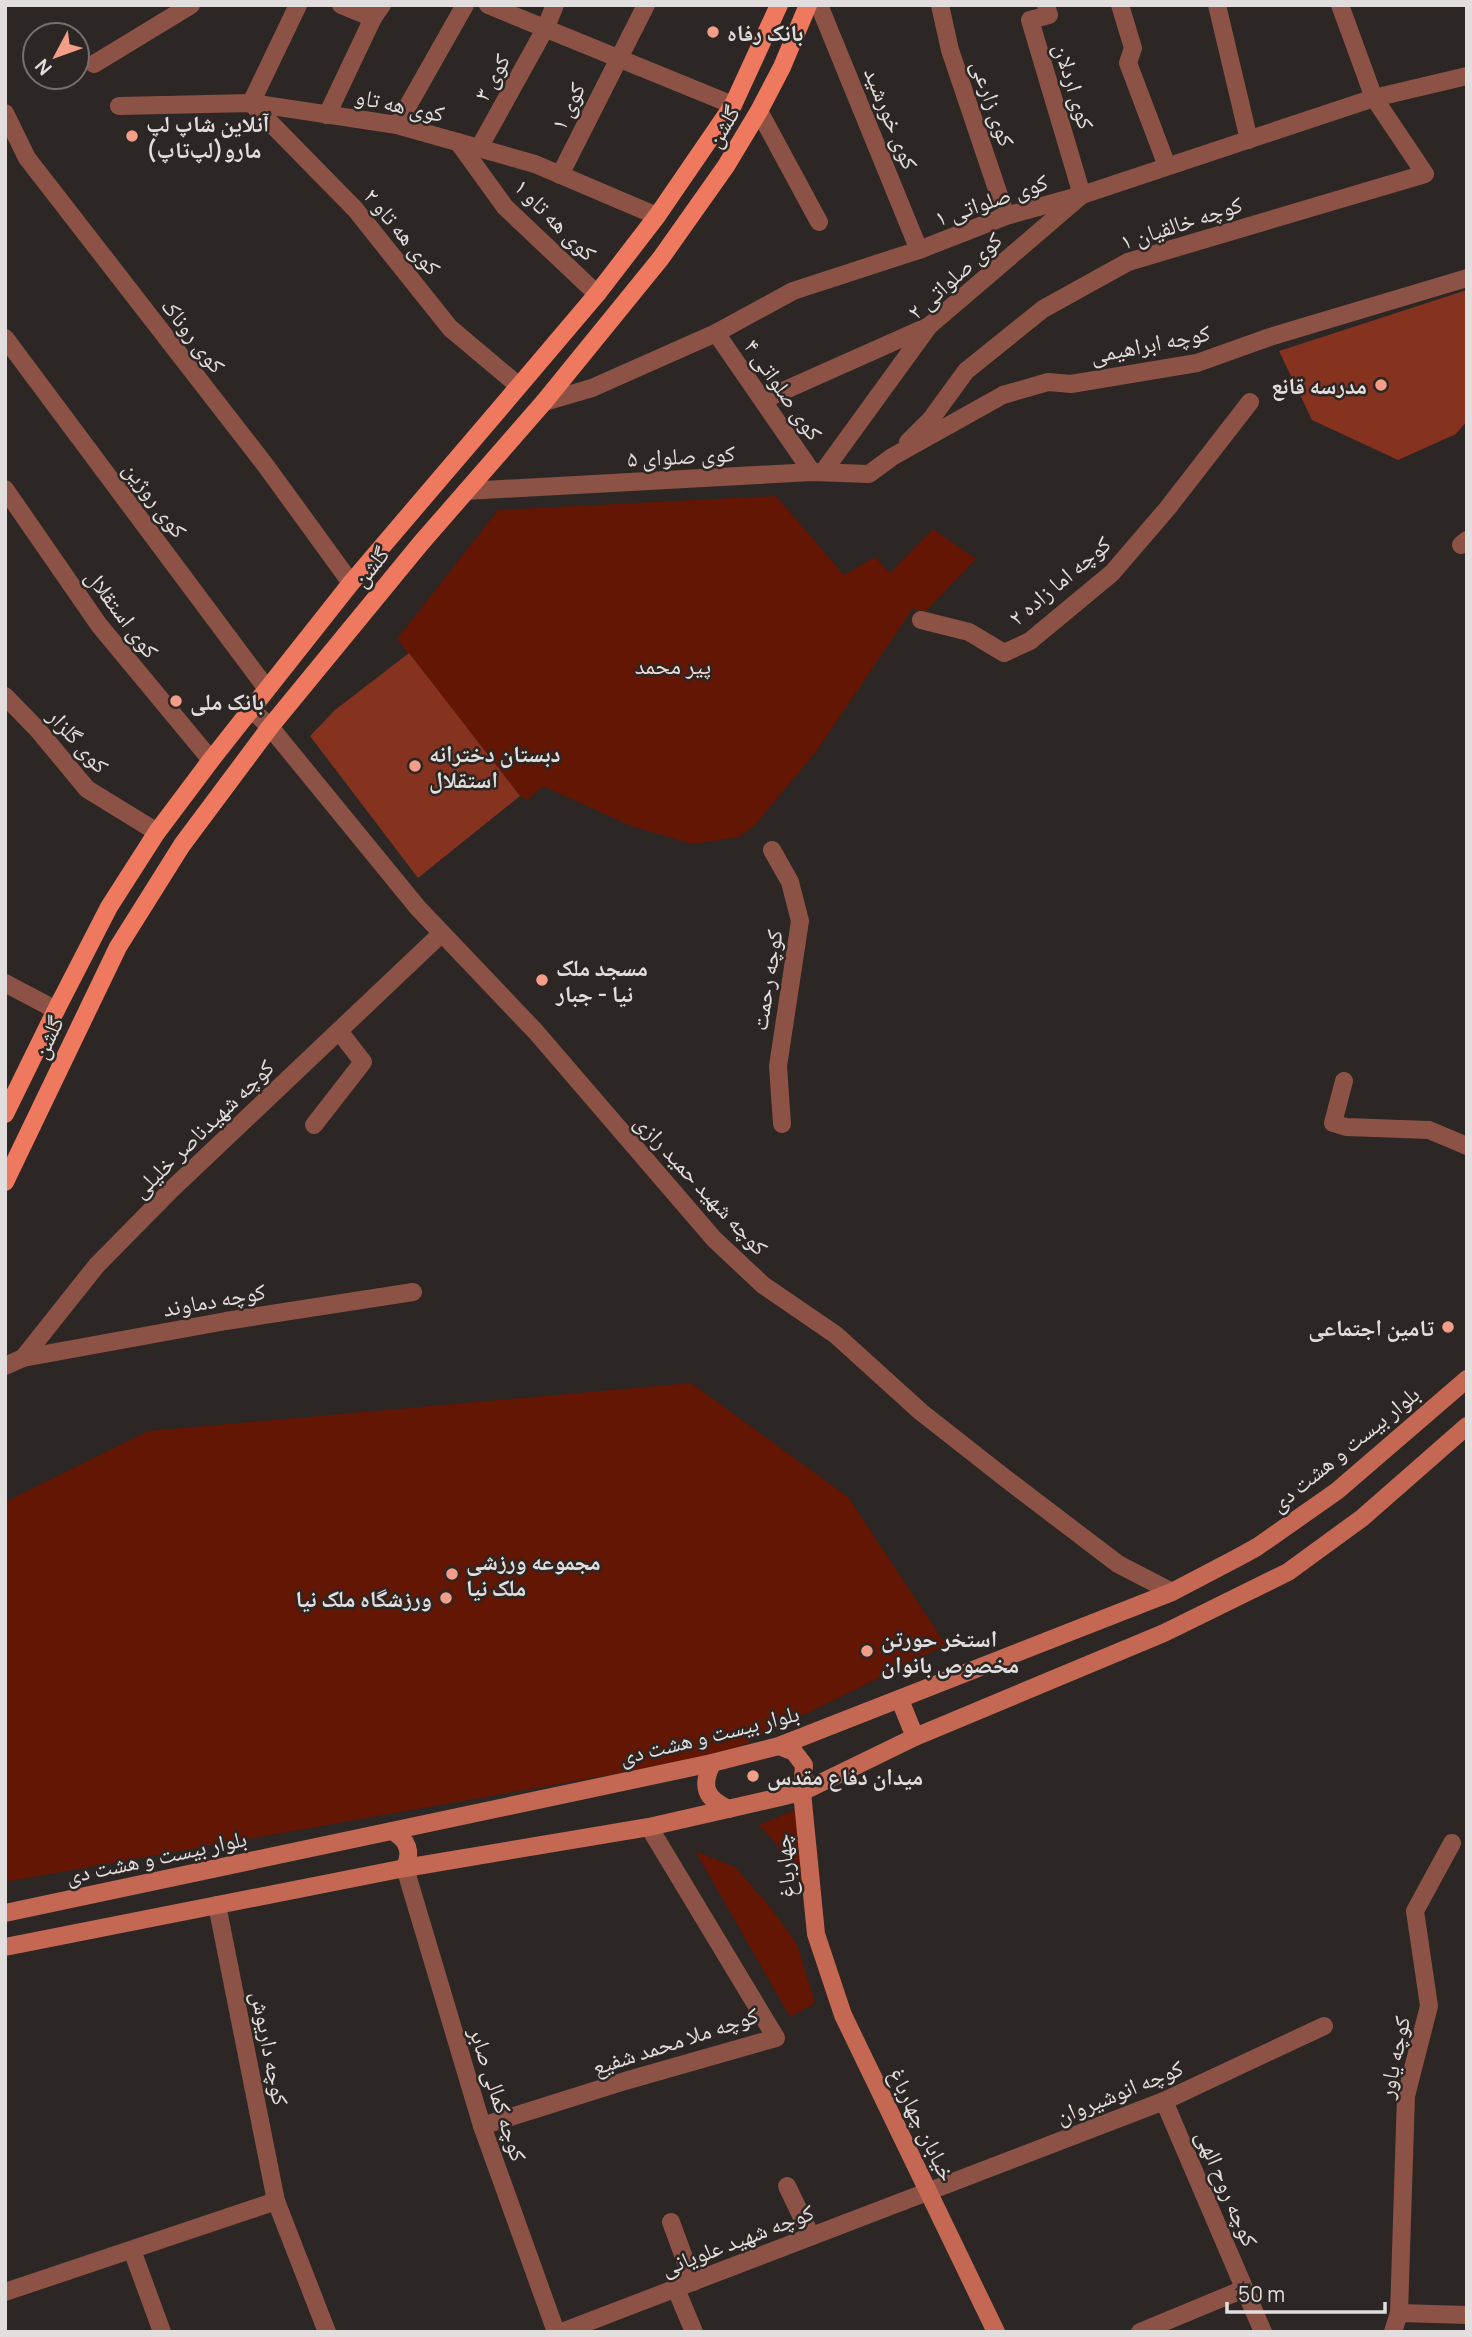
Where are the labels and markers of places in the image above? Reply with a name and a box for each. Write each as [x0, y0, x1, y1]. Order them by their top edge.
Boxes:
place label: بانک رفاه [727, 16, 803, 48]
marker: بانک رفاه [705, 24, 721, 40]
place label: آنلاین شاپ لپ مارو(لپ‌تاپ) [146, 107, 270, 165]
marker: آنلاین شاپ لپ مارو(لپ‌تاپ) [124, 128, 140, 144]
place label: مدرسه قانع [1271, 369, 1367, 401]
marker: مدرسه قانع [1373, 377, 1389, 393]
place label: بانک ملی [190, 685, 264, 717]
marker: بانک ملی [168, 693, 184, 709]
place label: دبستان دخترانه استقلال [429, 737, 561, 795]
marker: دبستان دخترانه استقلال [407, 758, 423, 774]
place label: مسجد ملک نیا - جبار [555, 951, 648, 1009]
marker: مسجد ملک نیا - جبار [534, 972, 550, 988]
place label: تامین اجتماعی [1308, 1311, 1435, 1343]
marker: تامین اجتماعی [1440, 1319, 1456, 1335]
place label: مجموعه ورزشی ملک نیا [466, 1545, 601, 1603]
marker: مجموعه ورزشی ملک نیا [444, 1566, 460, 1582]
place label: ورزشگاه ملک نیا [295, 1582, 432, 1614]
marker: ورزشگاه ملک نیا [438, 1590, 454, 1606]
place label: استخر حورتن مخصوص بانوان [881, 1622, 1019, 1680]
marker: استخر حورتن مخصوص بانوان [859, 1643, 875, 1659]
place label: میدان دفاع مقدس [767, 1760, 923, 1792]
marker: میدان دفاع مقدس [745, 1768, 761, 1784]

